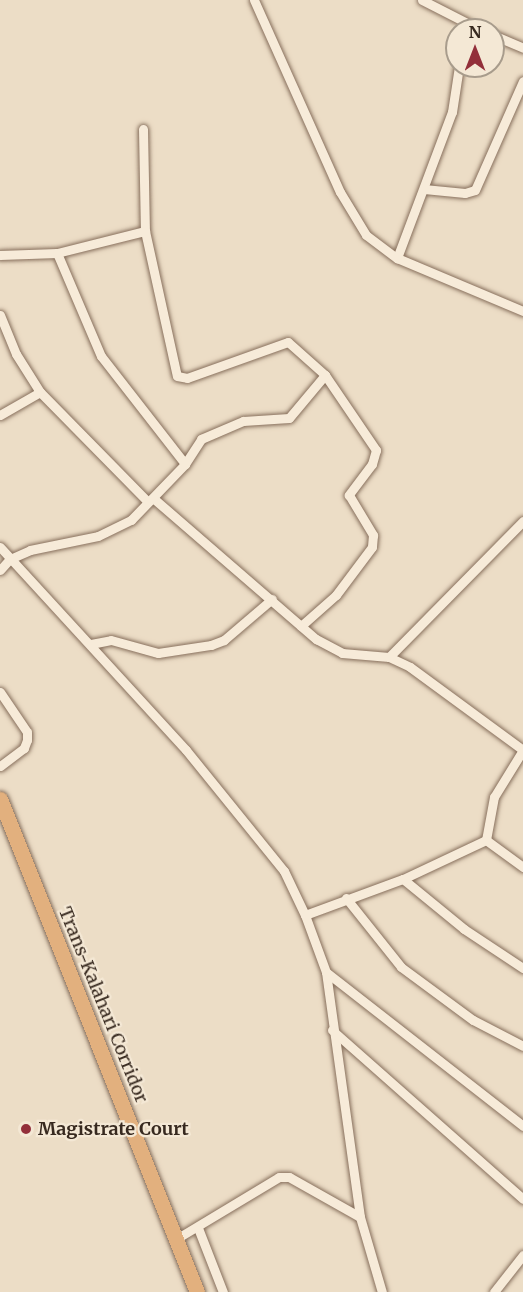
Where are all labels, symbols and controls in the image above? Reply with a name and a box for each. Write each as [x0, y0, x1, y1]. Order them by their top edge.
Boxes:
north arrow [445, 18, 505, 78]
text: N [469, 22, 481, 42]
street label: Trans-Kalahari Corridor [54, 904, 152, 1106]
place label: Magistrate Court [38, 1118, 189, 1140]
marker: Magistrate Court [19, 1122, 33, 1136]

